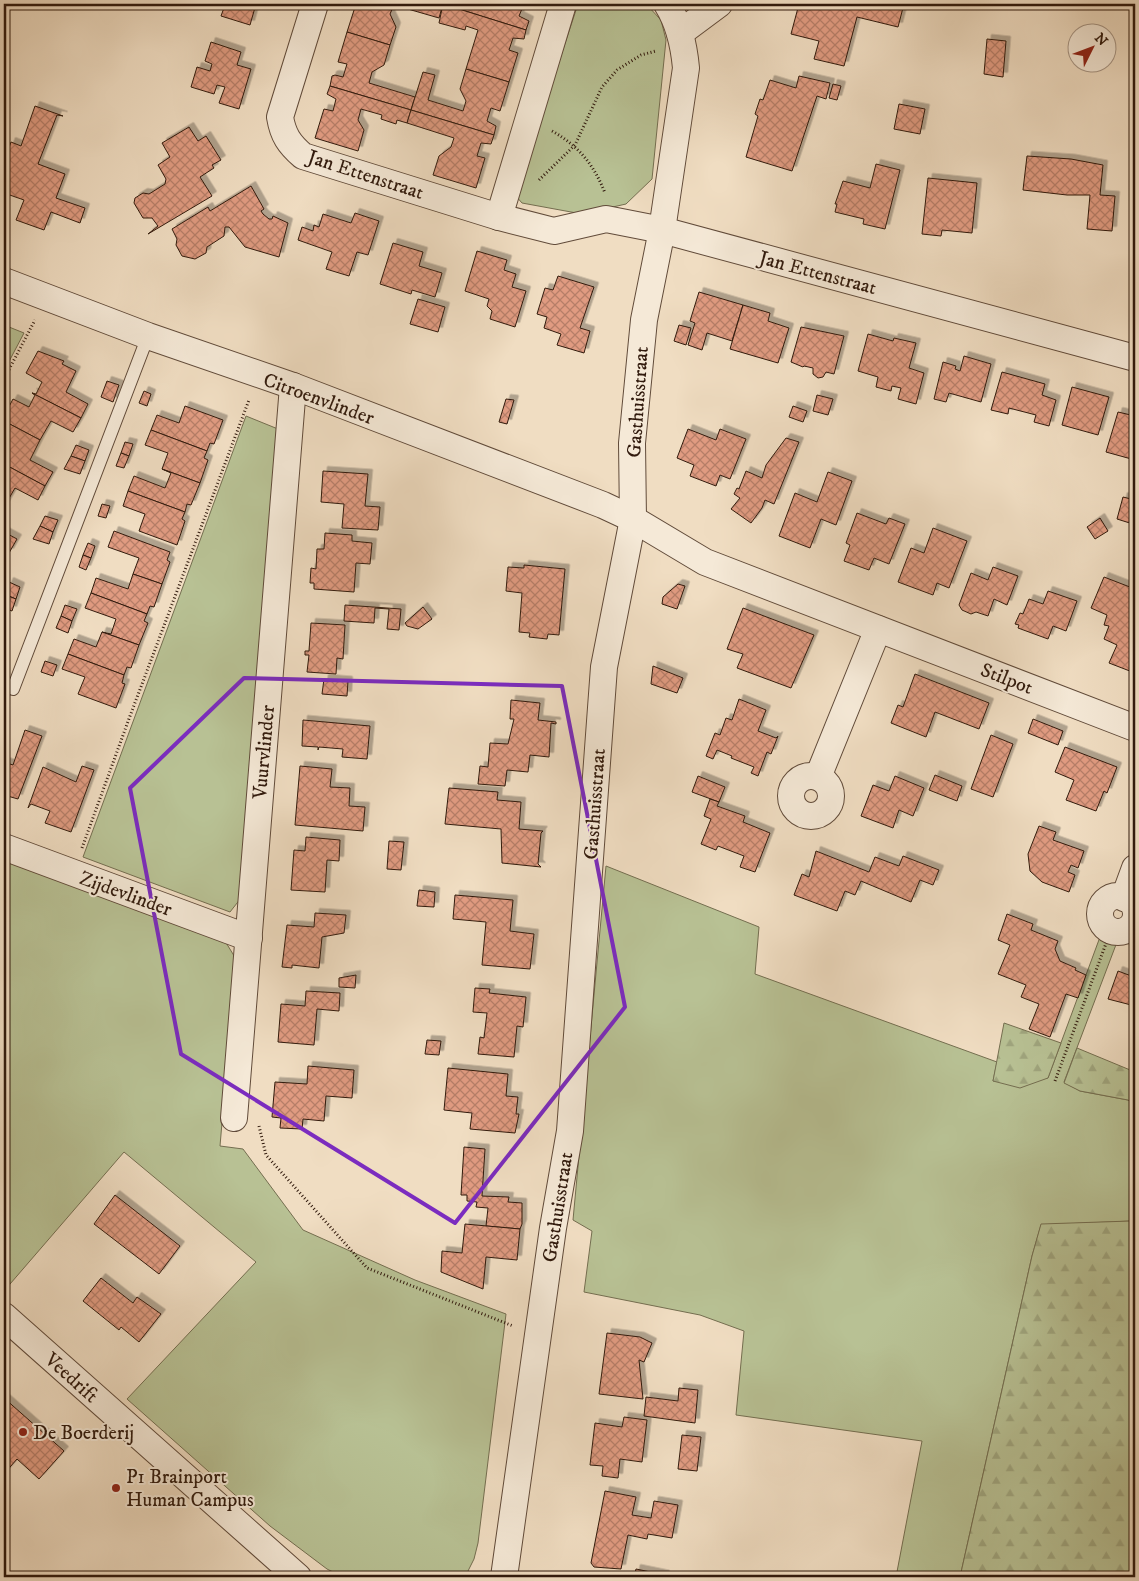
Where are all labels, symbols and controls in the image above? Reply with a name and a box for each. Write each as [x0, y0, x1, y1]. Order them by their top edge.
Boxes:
north arrow [1066, 22, 1116, 72]
text: N [1090, 30, 1112, 51]
street label: Jan Ettenstraat [303, 144, 427, 206]
street label: Jan Ettenstraat [754, 245, 879, 301]
street label: Gasthuisstraat [622, 346, 655, 459]
street label: Citroenvlinder [260, 368, 378, 431]
street label: Stilpot [977, 658, 1036, 701]
street label: Vuurvlinder [248, 704, 281, 801]
street label: Gasthuisstraat [579, 748, 612, 861]
street label: Zijdevlinder [76, 866, 176, 923]
street label: Gasthuisstraat [537, 1150, 580, 1264]
street label: Veedrift [38, 1347, 103, 1409]
place label: De Boerderij [33, 1421, 134, 1446]
marker: De Boerderij [17, 1426, 29, 1438]
place label: P1 Brainport Human Campus [126, 1465, 254, 1513]
marker: P1 Brainport Human Campus [110, 1482, 122, 1494]

